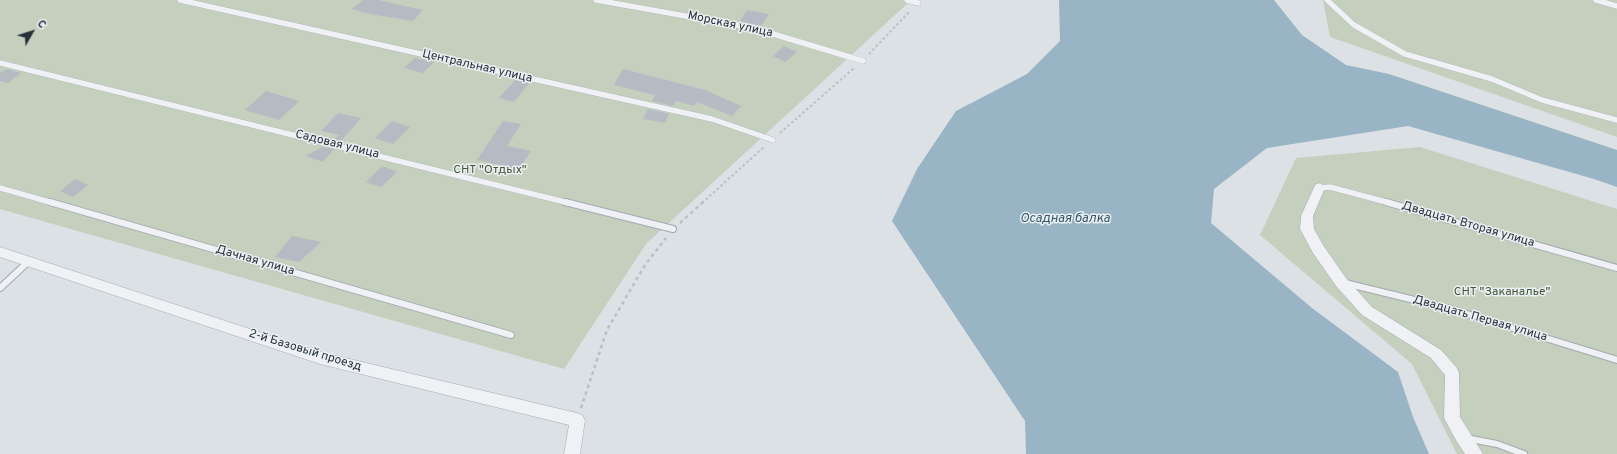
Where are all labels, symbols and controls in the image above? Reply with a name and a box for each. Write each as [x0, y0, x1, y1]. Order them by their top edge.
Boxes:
street label: Морская улица [686, 9, 774, 41]
north arrow [12, 12, 52, 52]
text: С [34, 17, 49, 32]
street label: Центральная улица [421, 47, 533, 87]
street label: Садовая улица [293, 128, 381, 162]
park label: СНТ "Отдых" [453, 164, 527, 178]
street label: Двадцать Вторая улица [1400, 199, 1536, 251]
water label: Осадная балка [1020, 211, 1110, 227]
street label: Дачная улица [214, 243, 296, 279]
park label: СНТ "Заканалье" [1454, 286, 1550, 300]
street label: Двадцать Первая улица [1411, 293, 1549, 345]
street label: 2-й Базовый проезд [247, 327, 363, 375]

